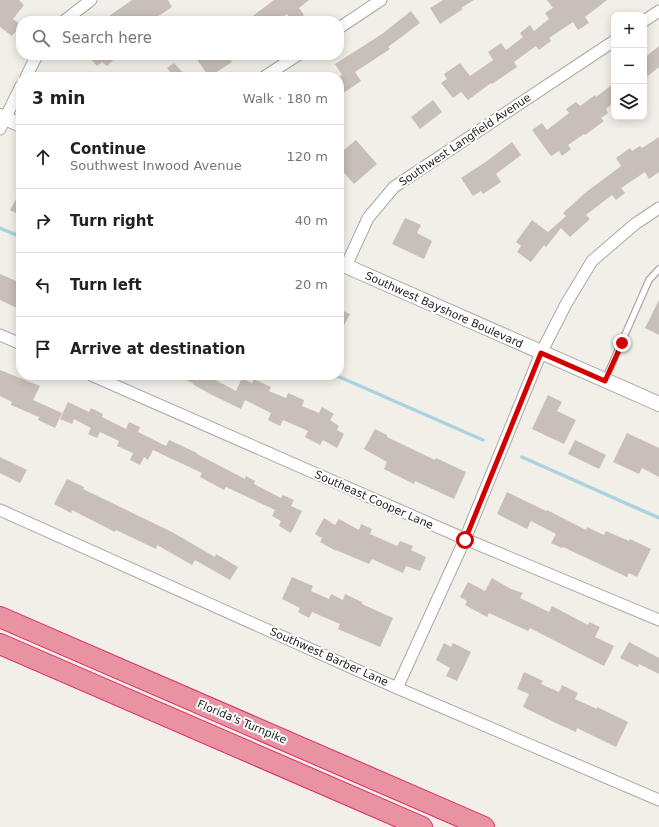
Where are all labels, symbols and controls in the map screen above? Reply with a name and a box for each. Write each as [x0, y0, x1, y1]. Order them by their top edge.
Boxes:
map controls [611, 12, 647, 120]
button: + [611, 12, 647, 48]
search box [16, 16, 344, 60]
icon: search [30, 27, 52, 49]
text: Search here [62, 29, 152, 47]
button: − [611, 48, 647, 84]
button: layers [611, 84, 647, 120]
text: 3 min [32, 88, 85, 108]
text: Walk · 180 m [243, 91, 328, 106]
street label: Southwest Langfield Avenue [397, 91, 534, 189]
text: Continue [70, 140, 146, 158]
icon: ahead [32, 146, 54, 168]
text: 120 m [286, 149, 328, 164]
text: Southwest Inwood Avenue [70, 158, 242, 173]
icon: right [32, 210, 54, 232]
text: Turn right [70, 212, 154, 230]
text: 40 m [295, 213, 328, 228]
street label: Southwest Bayshore Boulevard [363, 269, 525, 351]
icon: left [32, 274, 54, 296]
text: Turn left [70, 276, 142, 294]
text: 20 m [295, 277, 328, 292]
route end [613, 334, 631, 352]
icon: arrive [32, 338, 54, 360]
text: Arrive at destination [70, 340, 245, 358]
street label: Southeast Cooper Lane [313, 468, 436, 532]
route start [456, 531, 474, 549]
street label: Southwest Barber Lane [268, 625, 391, 689]
street label: Florida's Turnpike [195, 697, 289, 747]

